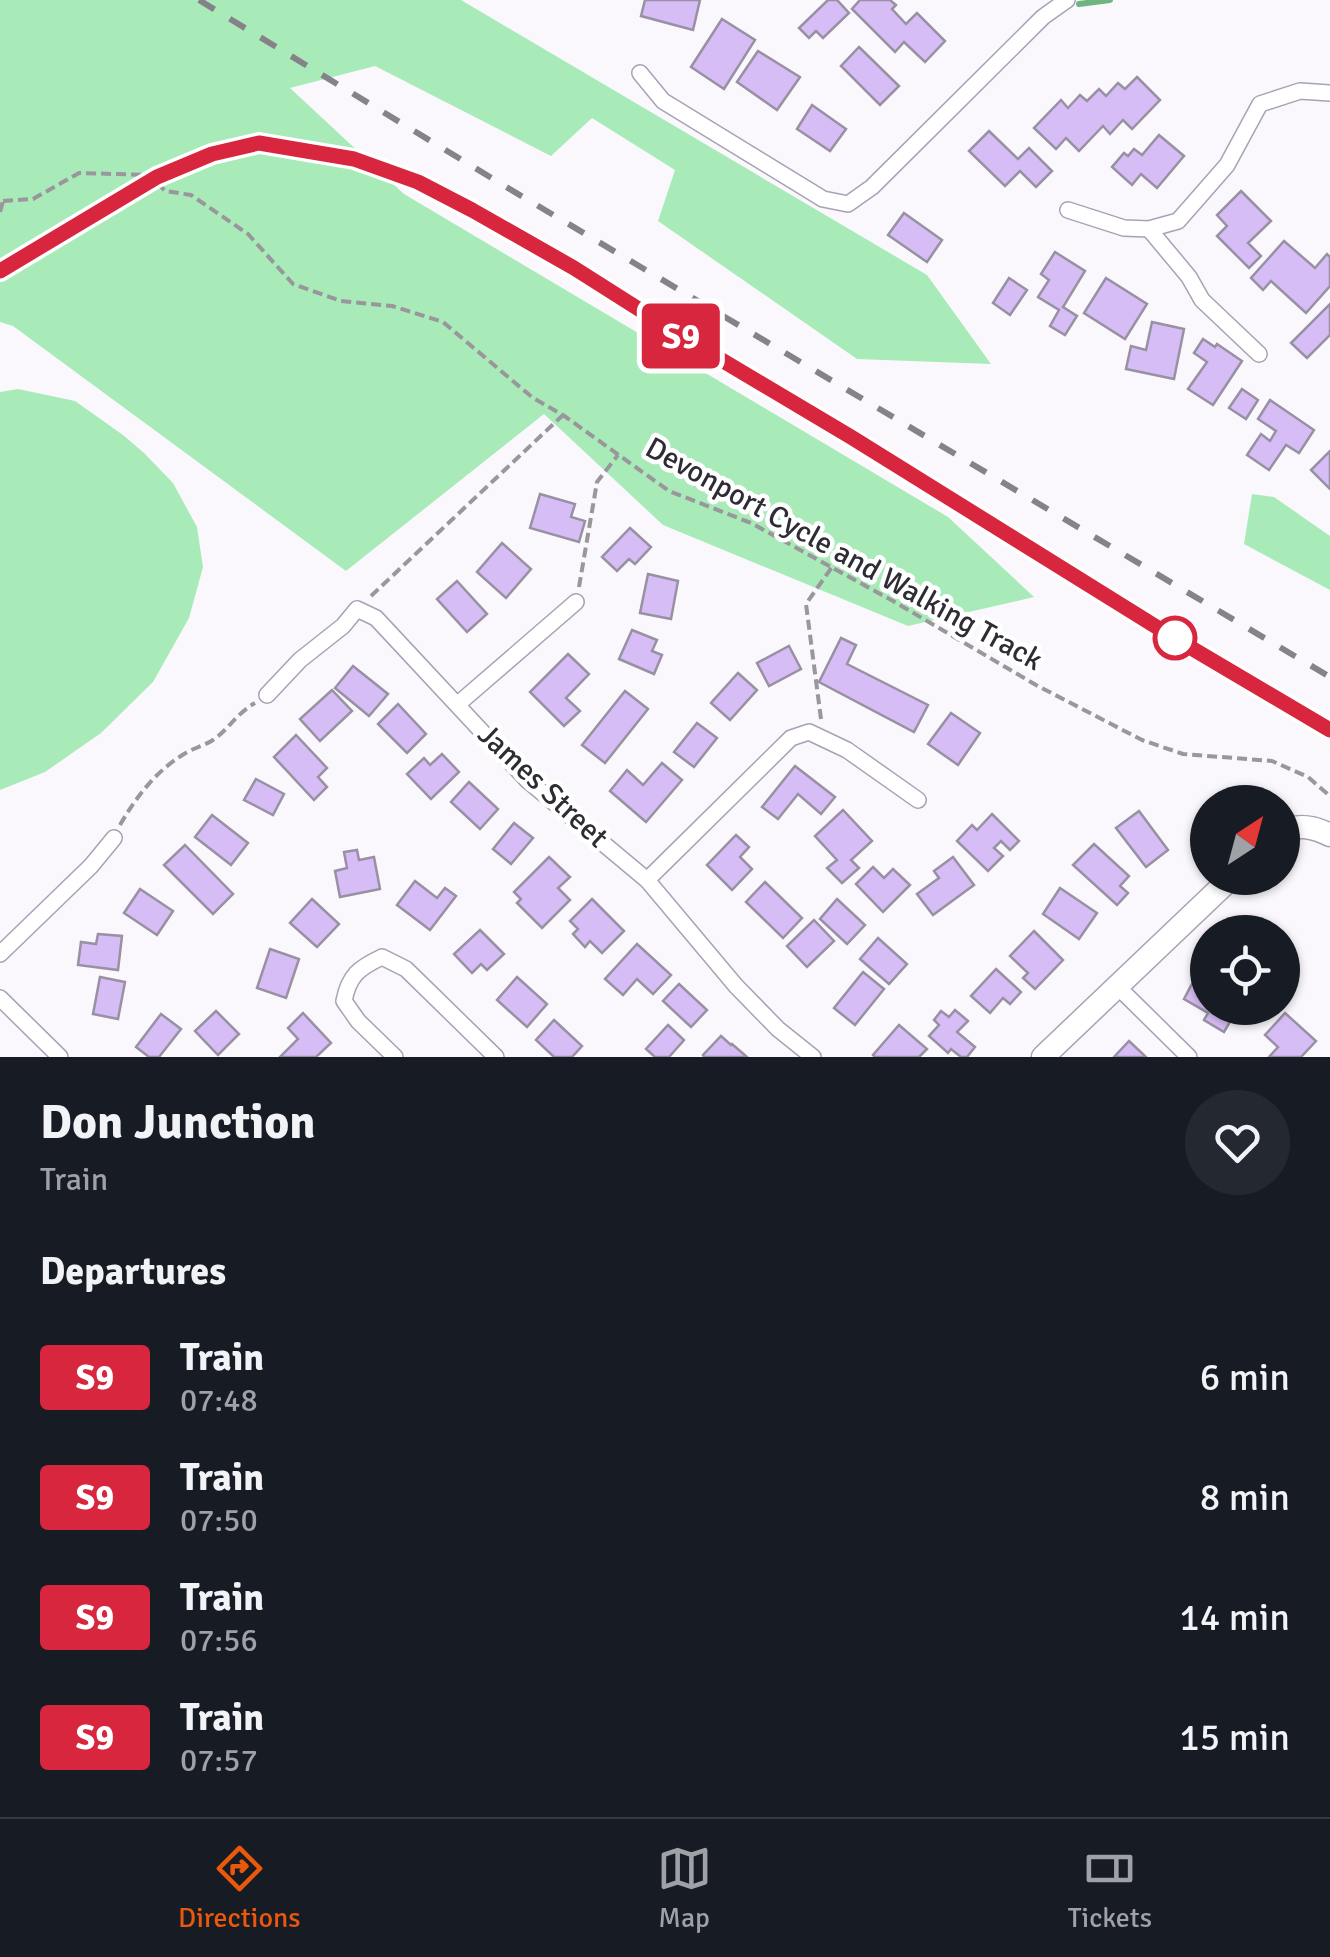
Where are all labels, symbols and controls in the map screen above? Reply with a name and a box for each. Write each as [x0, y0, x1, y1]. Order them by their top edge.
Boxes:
line badge: S9 [636, 304, 726, 368]
text: S9 [662, 315, 700, 358]
street label: Devonport Cycle and Walking Track [639, 429, 1049, 679]
unlabelled marker [1154, 617, 1196, 659]
street label: James Street [470, 716, 616, 856]
north arrow [1190, 785, 1300, 895]
map controls [1190, 785, 1300, 1025]
button: locate [1190, 915, 1300, 1025]
button: heart [1185, 1090, 1290, 1195]
text: Don Junction [40, 1093, 316, 1152]
text: Train [40, 1160, 108, 1199]
text: Departures [40, 1248, 226, 1295]
text: Train [180, 1334, 264, 1381]
text: 6 min [1200, 1354, 1290, 1401]
text: S9 [76, 1356, 114, 1399]
text: 07:48 [180, 1381, 258, 1420]
text: Train [180, 1454, 264, 1501]
text: 8 min [1200, 1474, 1290, 1521]
text: S9 [76, 1476, 114, 1519]
text: 07:50 [180, 1501, 258, 1540]
text: Train [180, 1574, 264, 1621]
text: 14 min [1179, 1594, 1290, 1641]
text: S9 [76, 1596, 114, 1639]
text: 07:56 [180, 1621, 258, 1660]
text: Train [180, 1694, 264, 1741]
text: 15 min [1179, 1714, 1290, 1761]
text: S9 [76, 1716, 114, 1759]
text: 07:57 [180, 1741, 258, 1780]
tab: Directions [178, 1841, 300, 1935]
tab: Map [657, 1841, 712, 1935]
tab: Tickets [1068, 1841, 1152, 1935]

